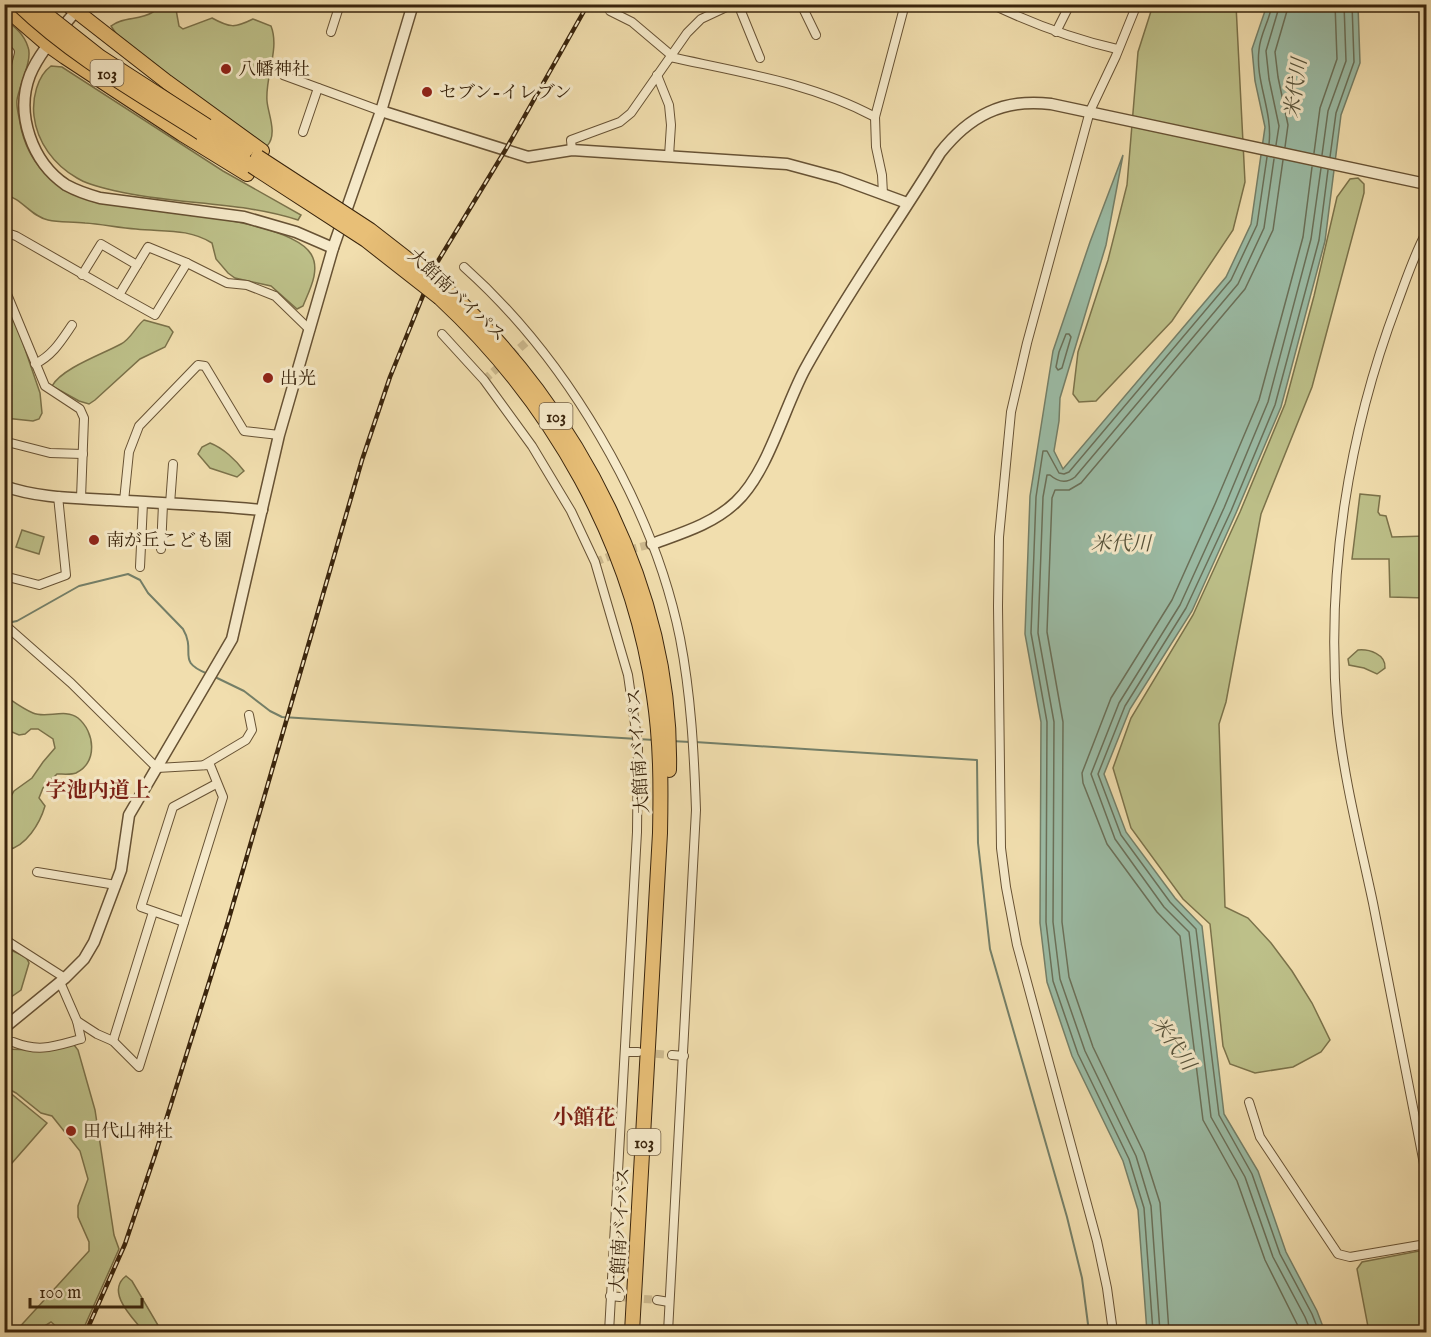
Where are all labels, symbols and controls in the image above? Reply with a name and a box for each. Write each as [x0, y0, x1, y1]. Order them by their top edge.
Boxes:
water label: 米代川 [1280, 55, 1313, 120]
place label: 八幡神社 [238, 59, 310, 82]
road number: 103 [90, 60, 124, 86]
marker: 八幡神社 [219, 62, 233, 76]
place label: セブン-イレブン [439, 82, 572, 105]
marker: セブン-イレブン [420, 85, 434, 99]
street label: 大館南バイパス [402, 245, 510, 347]
place label: 出光 [280, 368, 316, 391]
marker: 出光 [261, 371, 275, 385]
road number: 103 [540, 403, 572, 429]
place label: 南が丘こども園 [106, 530, 232, 553]
water label: 米代川 [1091, 532, 1153, 557]
marker: 南が丘こども園 [87, 533, 101, 547]
street label: 大館南バイパス [624, 687, 655, 814]
district label: 字池内道上 [46, 778, 151, 805]
water label: 米代川 [1145, 1012, 1201, 1077]
district label: 小館花 [553, 1105, 616, 1132]
place label: 田代山神社 [83, 1121, 173, 1144]
marker: 田代山神社 [64, 1124, 78, 1138]
road number: 103 [628, 1129, 660, 1155]
street label: 大館南バイパス [607, 1167, 636, 1293]
scale bar [30, 1271, 142, 1309]
text: 100 m [39, 1282, 81, 1305]

